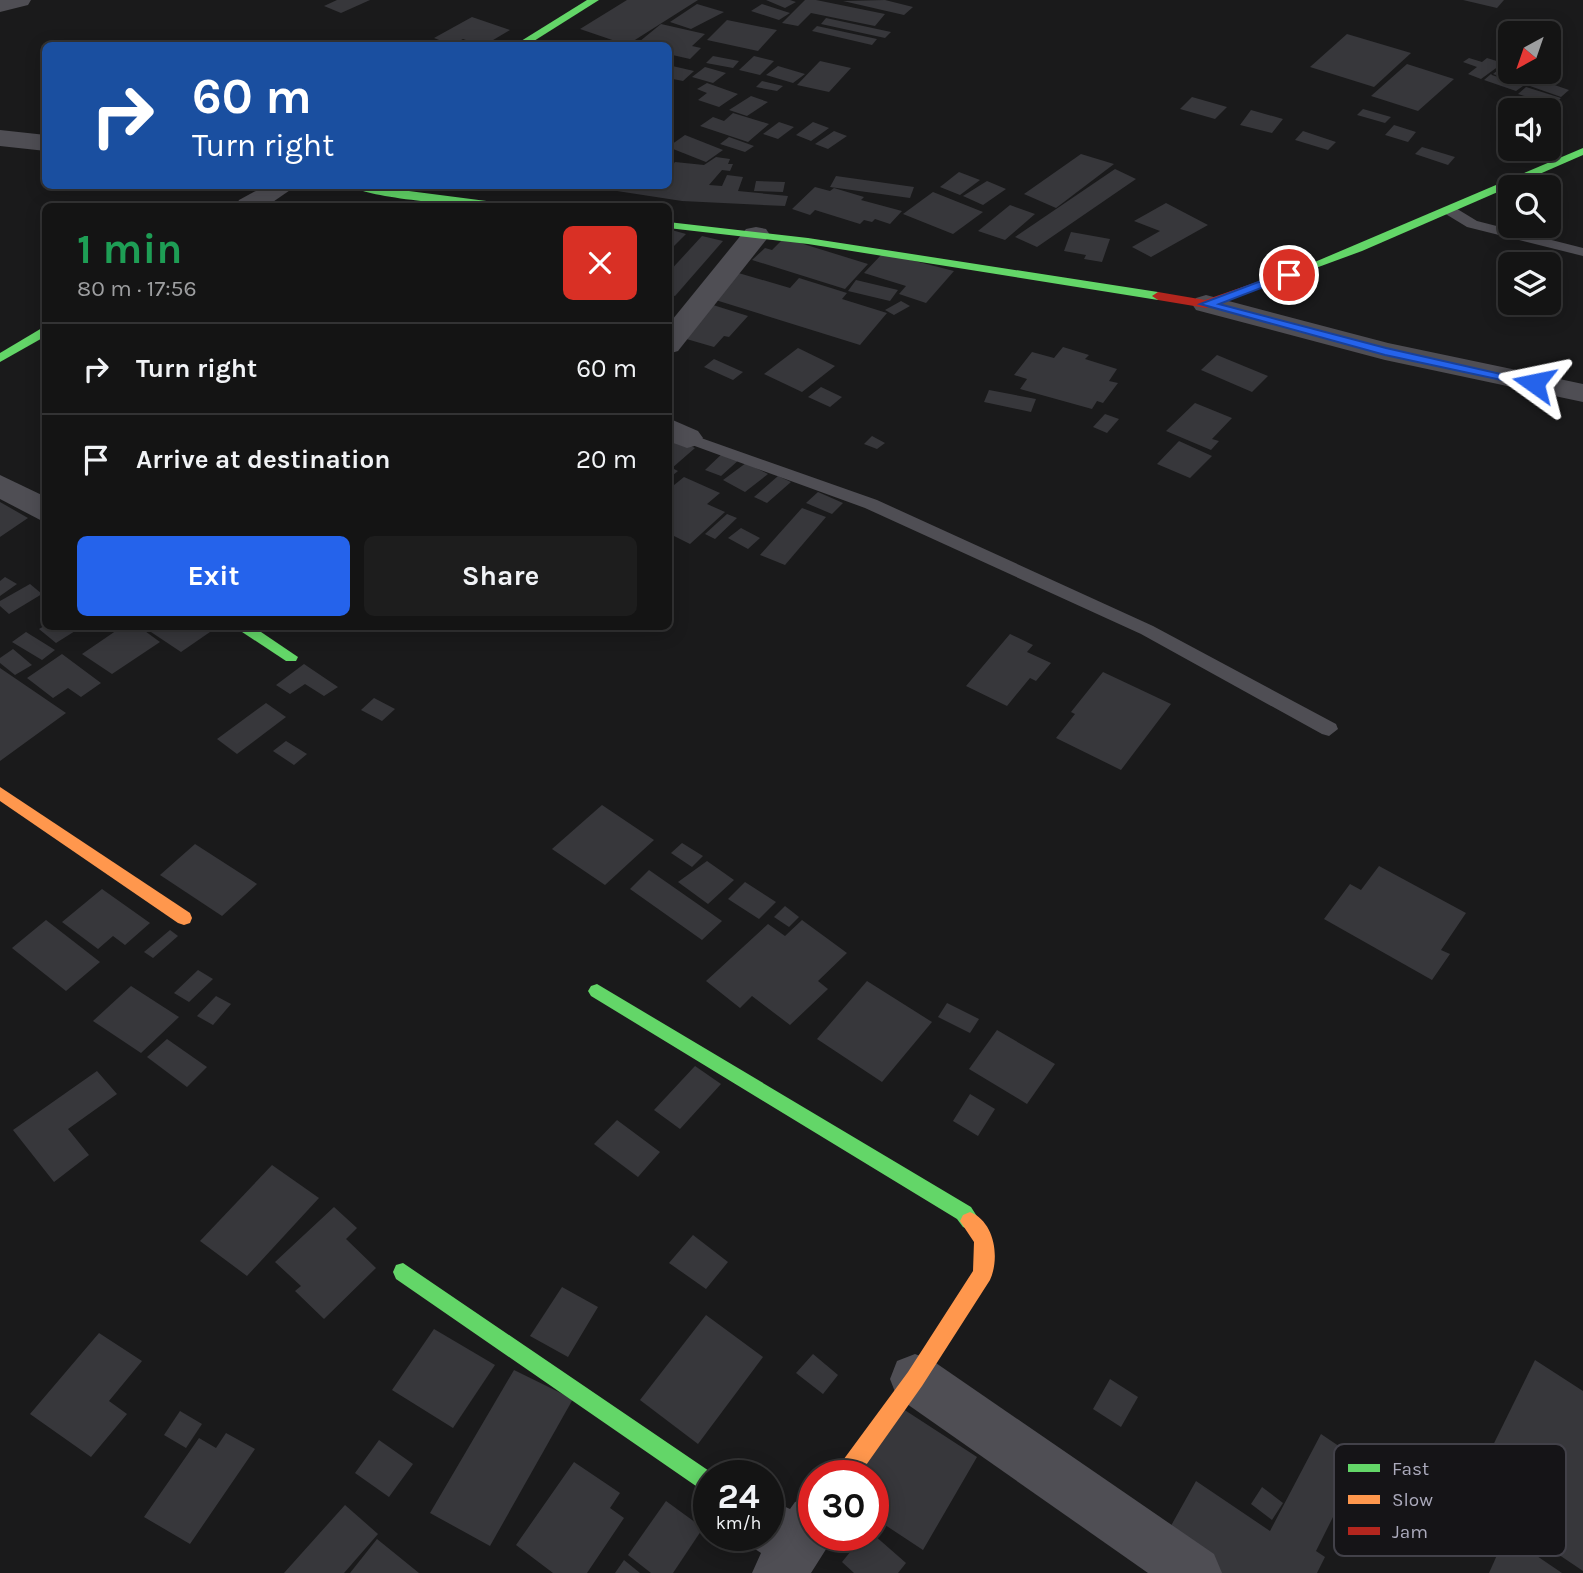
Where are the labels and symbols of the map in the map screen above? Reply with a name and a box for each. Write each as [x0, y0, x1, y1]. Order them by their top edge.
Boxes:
north arrow [1498, 21, 1561, 84]
pin [1259, 245, 1319, 305]
position arrow [1497, 346, 1571, 420]
legend [1334, 1444, 1566, 1556]
text: Fast [1392, 1458, 1429, 1480]
speed limit sign: 30 [798, 1460, 889, 1551]
text: Slow [1392, 1489, 1433, 1511]
text: Jam [1392, 1521, 1428, 1543]

